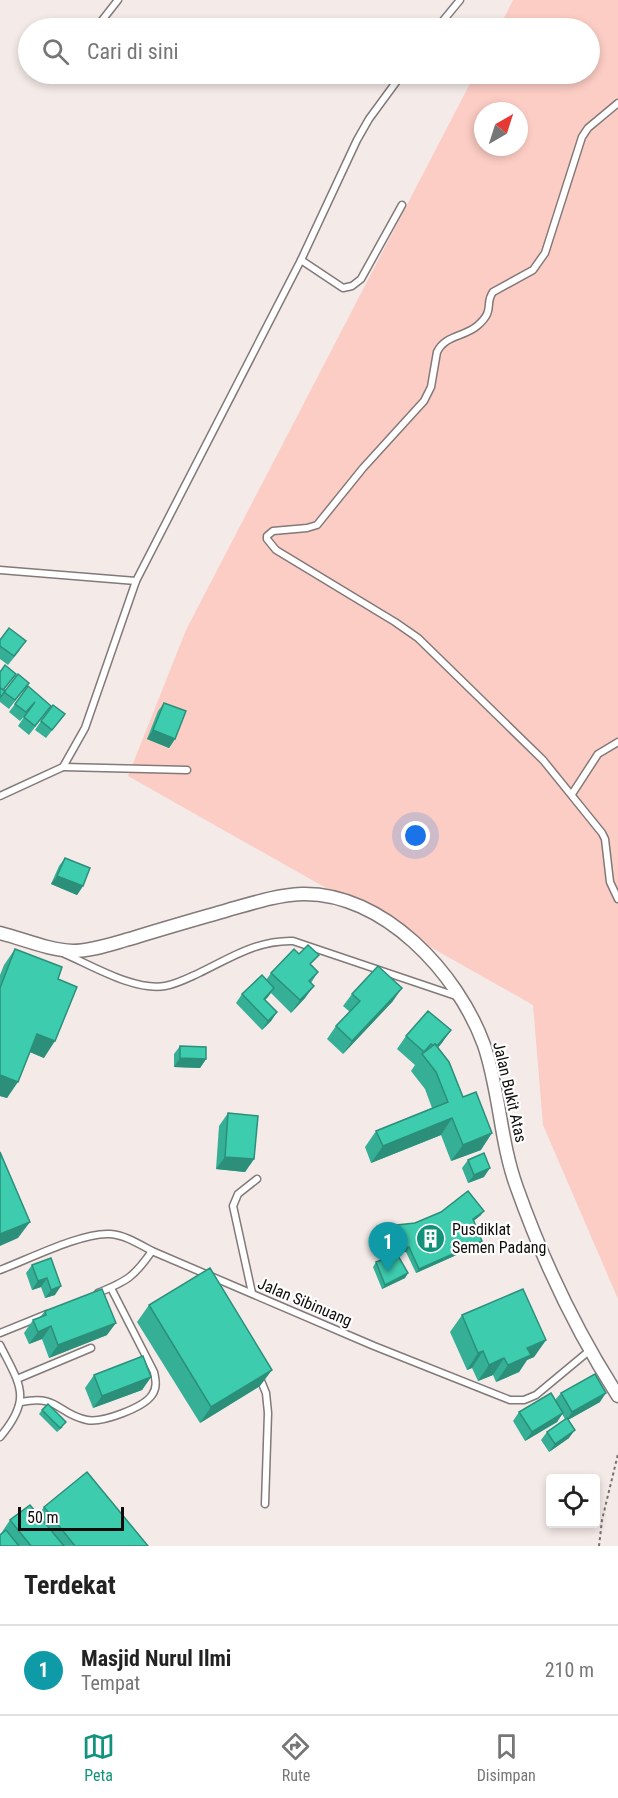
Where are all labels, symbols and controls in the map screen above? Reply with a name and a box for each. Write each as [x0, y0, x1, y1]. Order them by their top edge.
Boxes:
search box [18, 18, 600, 84]
icon: search [39, 35, 72, 68]
text: Cari di sini [87, 39, 179, 64]
north arrow [474, 102, 528, 156]
your location [401, 821, 430, 850]
street label: Jalan Bukit Atas [489, 1040, 531, 1144]
place label: Pusdiklat Semen Padang [452, 1220, 546, 1257]
pin: 1 [368, 1222, 408, 1272]
building icon: Pusdiklat Semen Padang [415, 1222, 447, 1254]
street label: Jalan Sibinuang [255, 1274, 355, 1330]
map controls [546, 1474, 600, 1528]
button: locate [546, 1474, 600, 1528]
scale bar [18, 1504, 124, 1532]
text: 50 m [27, 1508, 59, 1527]
text: Terdekat [24, 1570, 116, 1600]
text: Masjid Nurul Ilmi [81, 1646, 231, 1671]
text: 1 [38, 1658, 49, 1682]
text: 210 m [545, 1658, 594, 1682]
text: Tempat [81, 1671, 140, 1695]
tab: Peta [82, 1730, 115, 1785]
tab: Rute [279, 1730, 312, 1785]
tab: Disimpan [477, 1730, 536, 1785]

